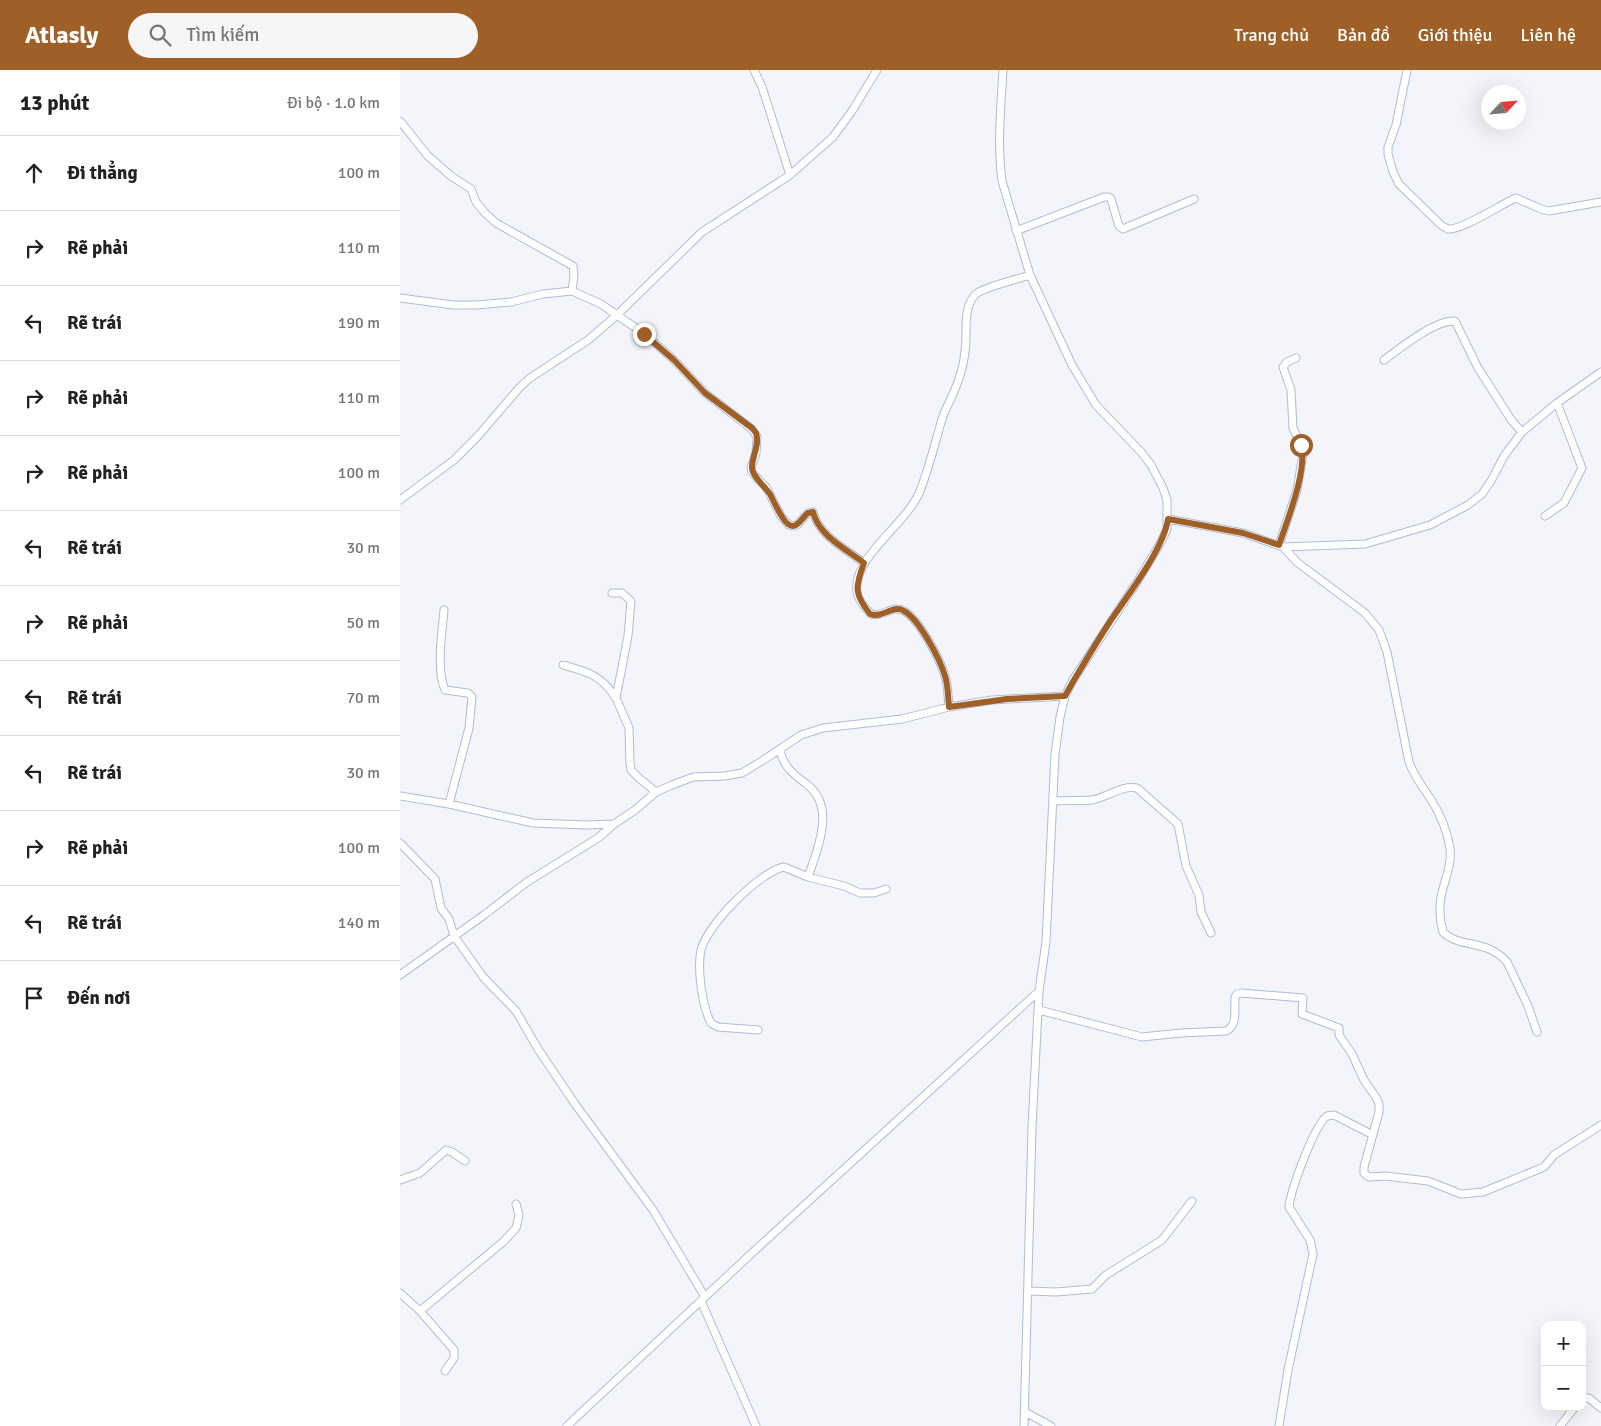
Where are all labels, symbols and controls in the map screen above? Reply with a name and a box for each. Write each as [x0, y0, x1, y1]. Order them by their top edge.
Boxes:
search box [128, 13, 478, 58]
text: Atlasly [25, 20, 98, 50]
icon: search [146, 21, 174, 49]
text: Tìm kiếm [186, 23, 260, 47]
text: Trang chủ [1234, 24, 1309, 46]
text: Bản đồ [1337, 24, 1390, 46]
text: Giới thiệu [1418, 24, 1492, 46]
text: Liên hệ [1520, 24, 1576, 46]
north arrow [1481, 85, 1526, 130]
text: 13 phút [20, 90, 89, 116]
text: Đi bộ · 1.0 km [287, 93, 380, 113]
icon: ahead [20, 159, 48, 187]
text: Đi thẳng [67, 161, 138, 185]
text: 100 m [338, 163, 380, 183]
icon: right [20, 234, 48, 262]
text: Rẽ phải [67, 236, 128, 260]
text: 110 m [338, 238, 380, 258]
icon: left [20, 309, 48, 337]
text: Rẽ trái [67, 311, 122, 335]
text: 190 m [338, 313, 380, 333]
route end [633, 323, 656, 346]
icon: right [20, 384, 48, 412]
text: Rẽ phải [67, 386, 128, 410]
text: 110 m [338, 388, 380, 408]
route start [1290, 434, 1313, 457]
icon: right [20, 459, 48, 487]
text: Rẽ phải [67, 461, 128, 485]
text: 100 m [338, 463, 380, 483]
icon: left [20, 534, 48, 562]
text: Rẽ trái [67, 536, 122, 560]
text: 30 m [346, 538, 380, 558]
icon: right [20, 609, 48, 637]
text: Rẽ phải [67, 611, 128, 635]
text: 50 m [346, 613, 380, 633]
icon: left [20, 684, 48, 712]
text: Rẽ trái [67, 686, 122, 710]
text: 70 m [346, 688, 380, 708]
icon: left [20, 759, 48, 787]
text: Rẽ trái [67, 761, 122, 785]
text: 30 m [346, 763, 380, 783]
icon: right [20, 834, 48, 862]
text: Rẽ phải [67, 836, 128, 860]
text: 100 m [338, 838, 380, 858]
icon: left [20, 909, 48, 937]
text: Rẽ trái [67, 911, 122, 935]
text: 140 m [338, 913, 380, 933]
icon: arrive [20, 984, 48, 1012]
text: Đến nơi [67, 986, 130, 1010]
map controls [1541, 1321, 1586, 1411]
button: + [1541, 1321, 1586, 1366]
button: − [1541, 1366, 1586, 1411]

